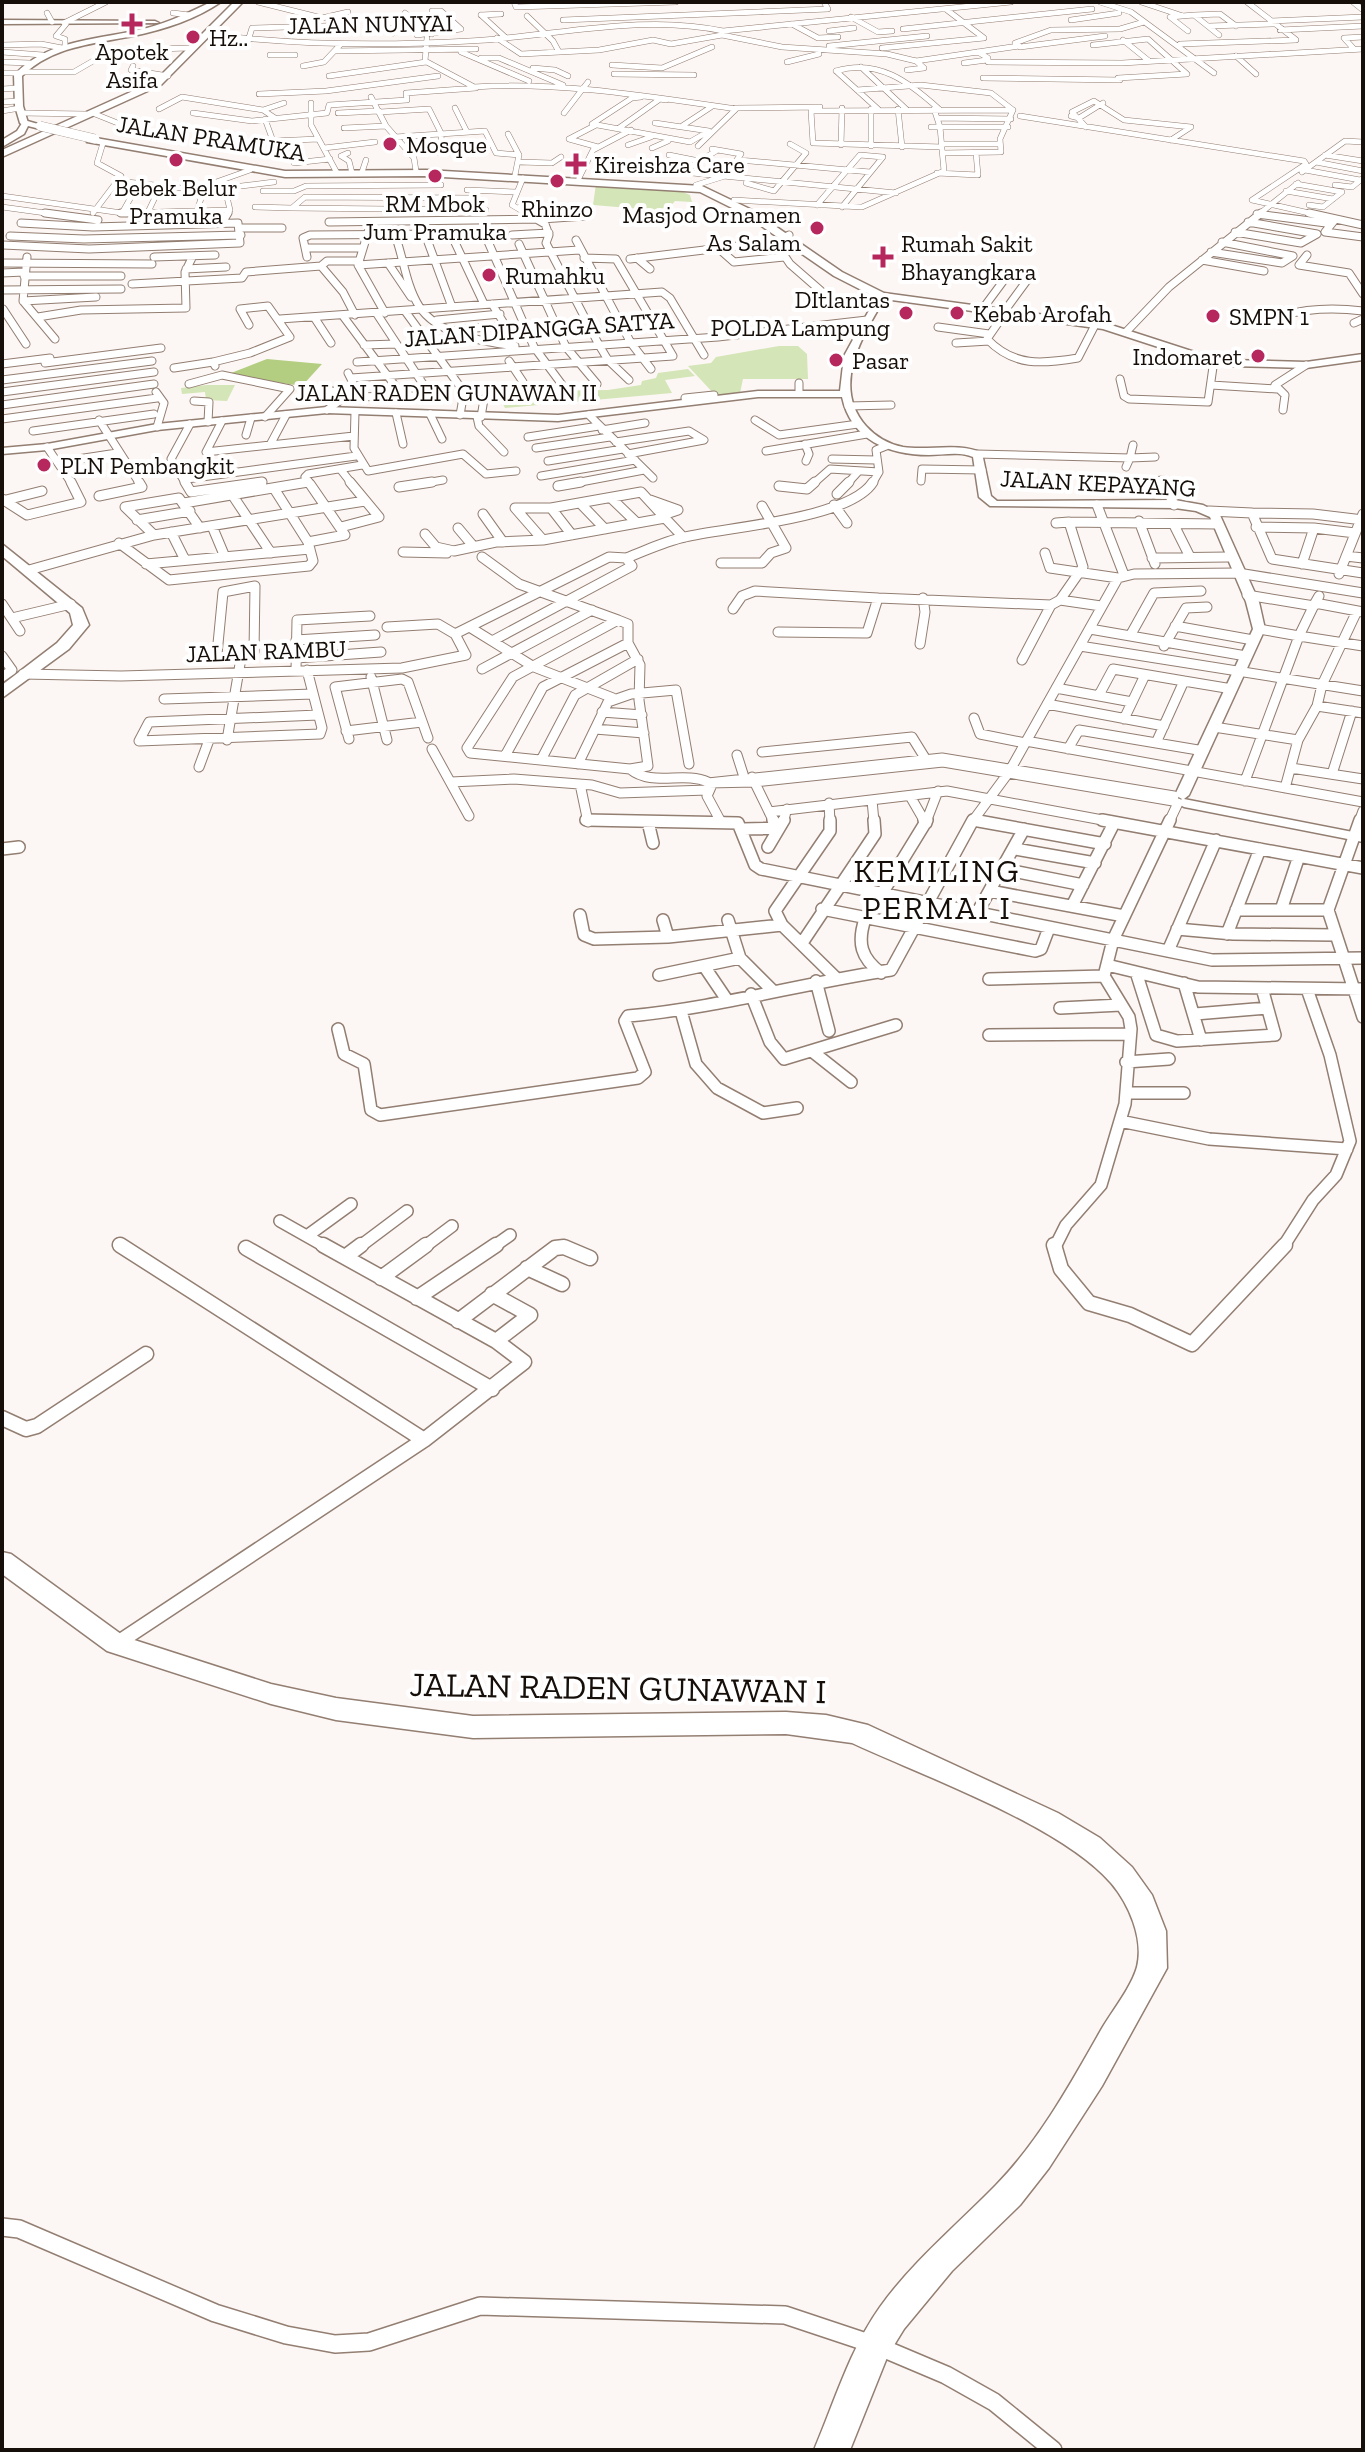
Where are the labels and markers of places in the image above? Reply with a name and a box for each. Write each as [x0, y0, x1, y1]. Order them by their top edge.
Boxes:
marker: Apotek Asifa [123, 15, 141, 33]
place label: Hz.. [209, 23, 248, 52]
marker: Hz.. [184, 28, 202, 46]
place label: Apotek Asifa [95, 37, 169, 94]
place label: Mosque [406, 130, 487, 159]
marker: Mosque [381, 135, 399, 153]
place label: Kireishza Care [594, 150, 745, 179]
marker: Bebek Belur Pramuka [167, 151, 185, 169]
marker: Kireishza Care [565, 153, 587, 175]
marker: RM Mbok Jum Pramuka [426, 167, 444, 185]
marker: Rhinzo [548, 172, 566, 190]
place label: Bebek Belur Pramuka [114, 173, 238, 230]
place label: RM Mbok Jum Pramuka [363, 189, 507, 246]
place label: Rhinzo [521, 194, 593, 223]
place label: Masjod Ornamen As Salam [622, 200, 801, 257]
marker: Masjod Ornamen As Salam [808, 219, 826, 237]
place label: Rumah Sakit Bhayangkara [901, 229, 1037, 286]
marker: Rumah Sakit Bhayangkara [872, 246, 894, 268]
place label: Rumahku [505, 261, 605, 290]
marker: Rumahku [480, 266, 498, 284]
place label: DItlantas POLDA Lampung [711, 285, 890, 342]
place label: Kebab Arofah [973, 299, 1112, 328]
place label: SMPN 1 [1229, 302, 1309, 331]
marker: DItlantas POLDA Lampung [897, 304, 915, 322]
marker: Kebab Arofah [948, 304, 966, 322]
marker: SMPN 1 [1204, 307, 1222, 325]
place label: Indomaret [1132, 342, 1242, 371]
place label: Pasar [852, 346, 909, 375]
marker: Indomaret [1249, 347, 1267, 365]
marker: Pasar [827, 351, 845, 369]
place label: PLN Pembangkit [60, 451, 235, 480]
marker: PLN Pembangkit [35, 456, 53, 474]

